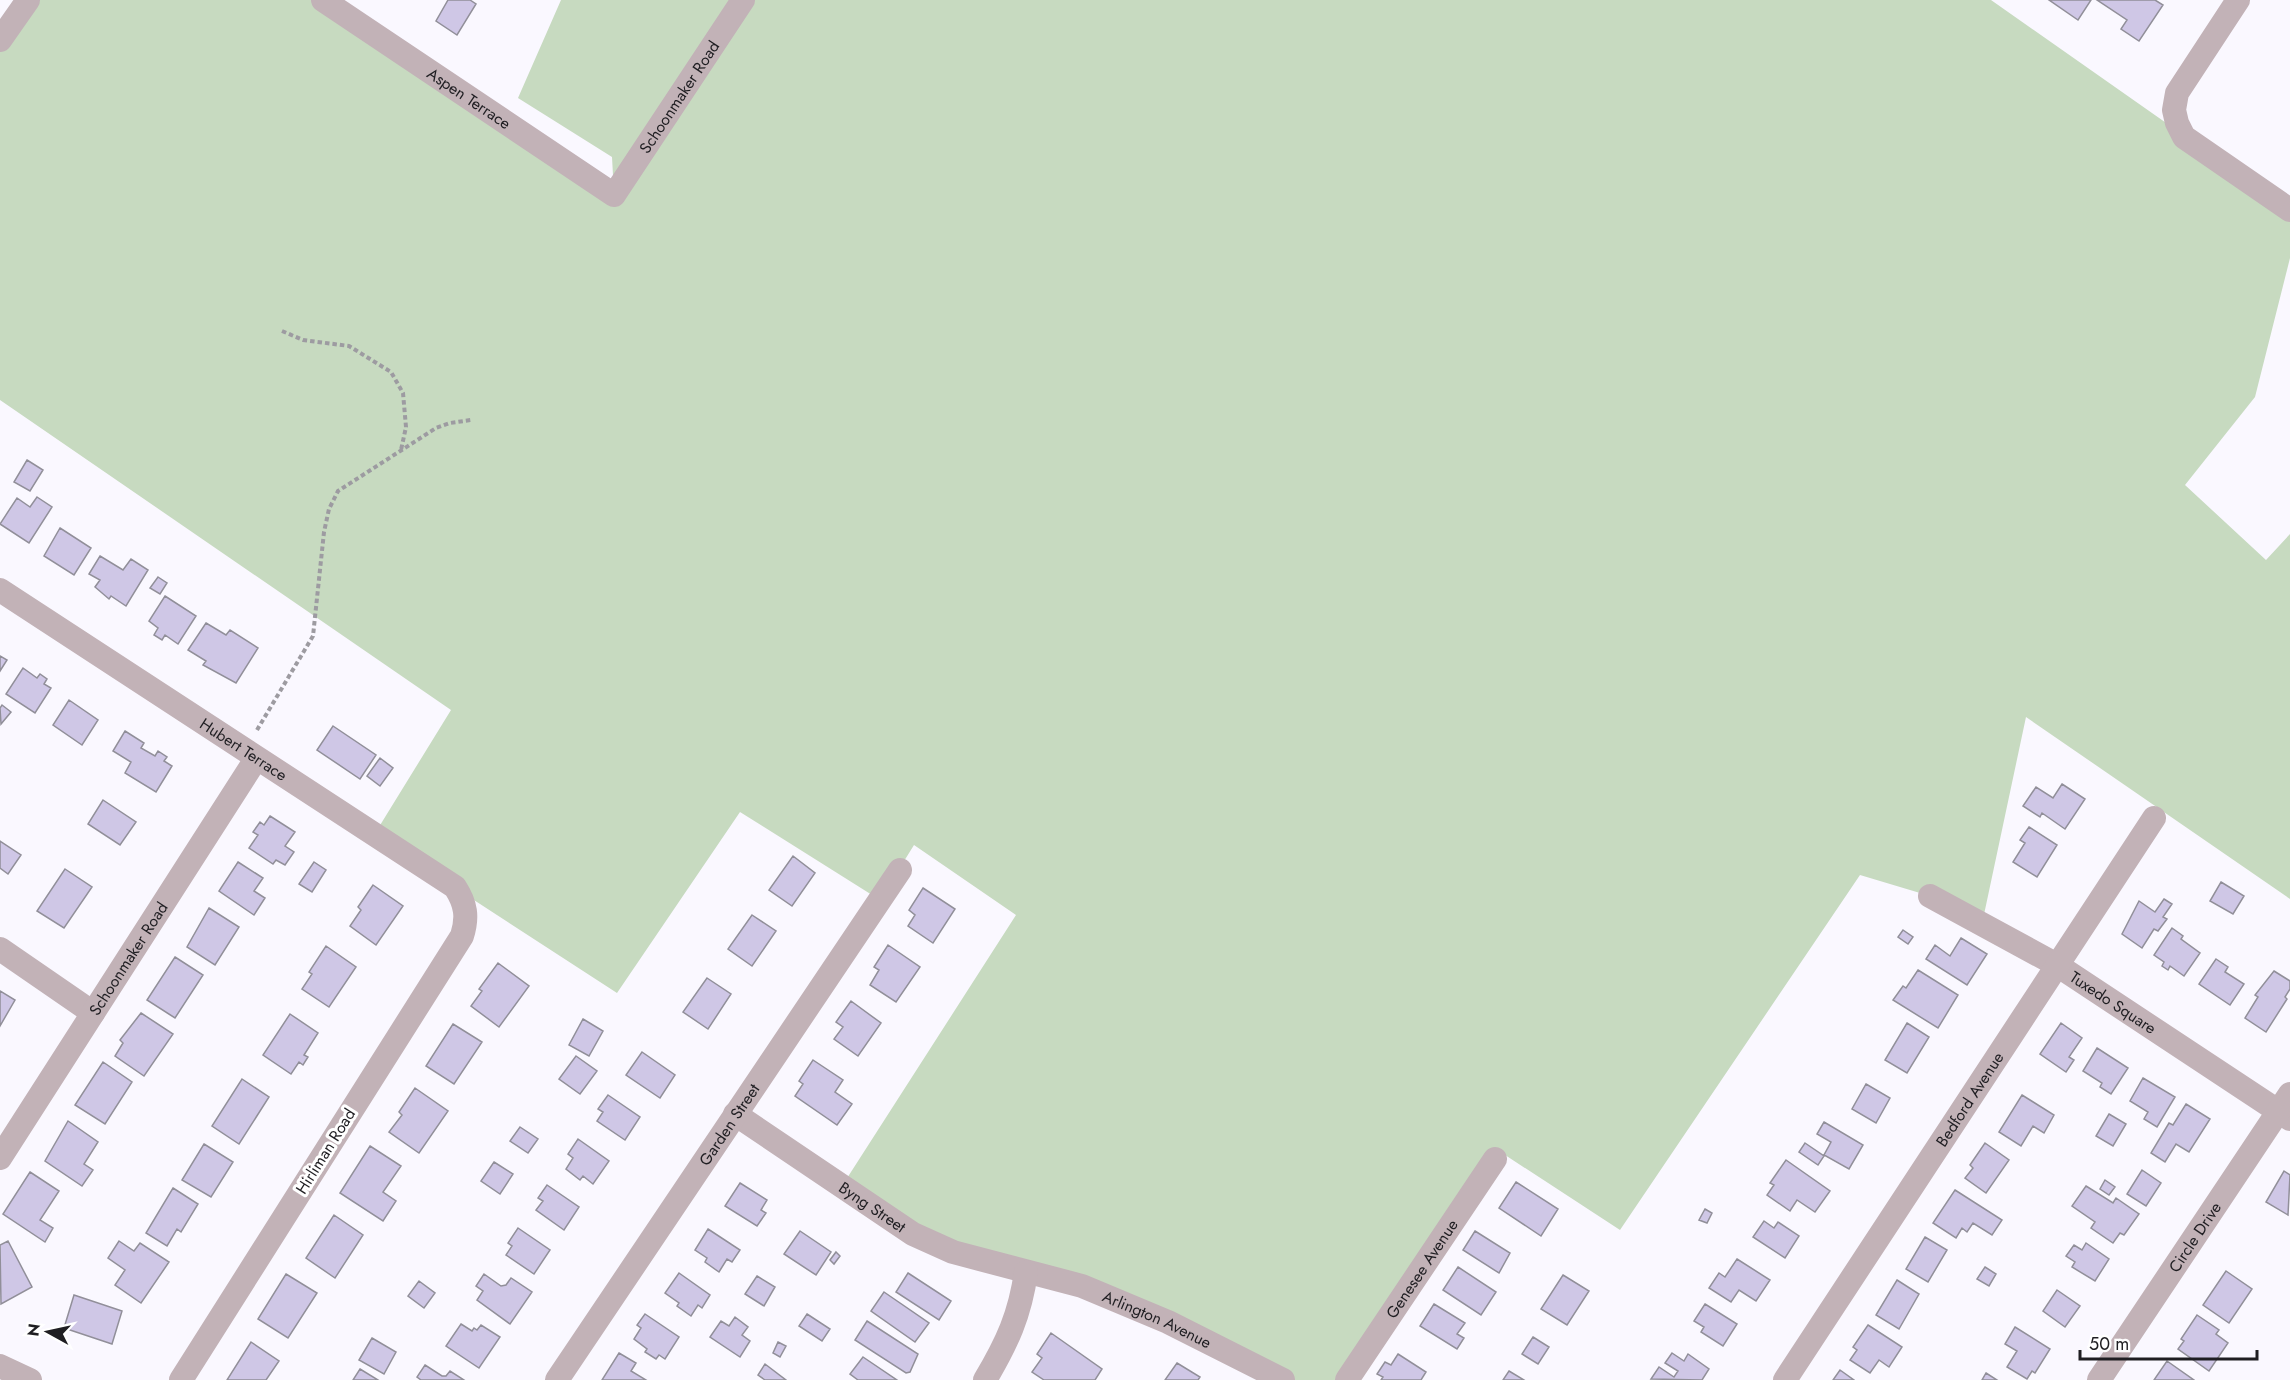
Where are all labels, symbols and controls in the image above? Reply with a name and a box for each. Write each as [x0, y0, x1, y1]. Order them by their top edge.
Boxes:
street label: Schoonmaker Road [634, 36, 725, 158]
street label: Aspen Terrace [423, 62, 515, 135]
street label: Hubert Terrace [195, 712, 292, 786]
street label: Schoonmaker Road [83, 898, 173, 1020]
street label: Tuxedo Square [2065, 966, 2161, 1040]
street label: Bedford Avenue [1930, 1048, 2009, 1151]
street label: Garden Street [693, 1079, 765, 1170]
street label: Hirliman Road [290, 1104, 361, 1198]
street label: Byng Street [834, 1176, 911, 1238]
street label: Circle Drive [2163, 1197, 2227, 1277]
street label: Genesee Avenue [1380, 1215, 1464, 1323]
street label: Arlington Avenue [1099, 1285, 1215, 1354]
north arrow [18, 1302, 78, 1362]
text: N [21, 1322, 46, 1338]
scale bar [2080, 1323, 2257, 1361]
text: 50 m [2089, 1331, 2129, 1357]

